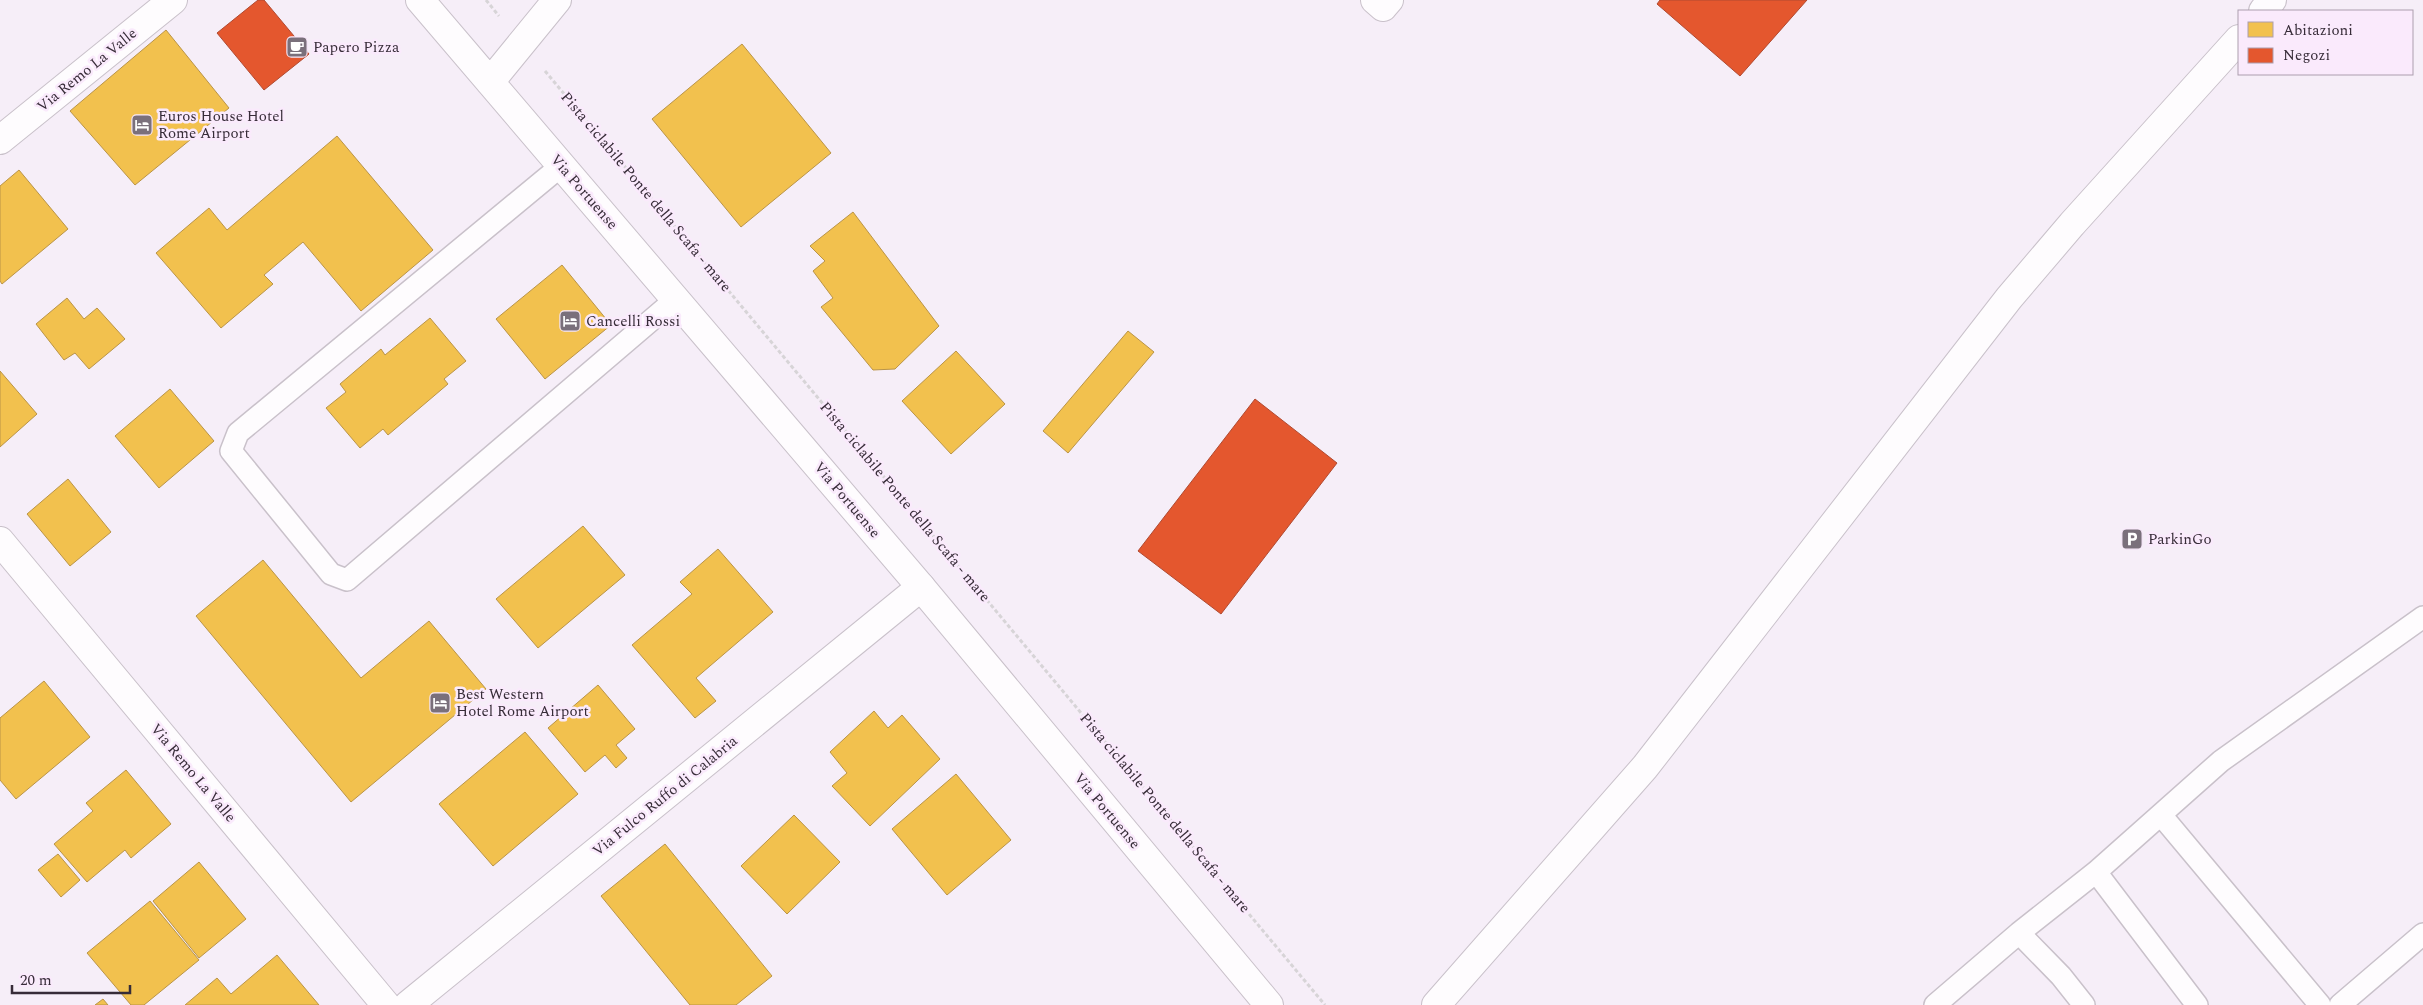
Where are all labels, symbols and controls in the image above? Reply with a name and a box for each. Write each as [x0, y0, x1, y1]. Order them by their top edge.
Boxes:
legend [2238, 10, 2413, 75]
text: Abitazioni [2283, 19, 2353, 42]
street label: Via Remo La Valle [32, 22, 142, 118]
cafe icon: Papero Pizza [285, 35, 309, 59]
place label: Papero Pizza [313, 36, 400, 59]
text: Negozi [2283, 44, 2330, 67]
street label: Pista ciclabile Ponte della Scafa - mare [555, 87, 737, 297]
place label: Euros House Hotel Rome Airport [158, 105, 284, 145]
hotel icon: Euros House Hotel Rome Airport [130, 113, 154, 137]
street label: Via Portuense [545, 149, 623, 235]
hotel icon: Cancelli Rossi [558, 309, 582, 333]
place label: Cancelli Rossi [586, 310, 680, 333]
street label: Pista ciclabile Ponte della Scafa - mare [814, 397, 996, 607]
street label: Via Portuense [808, 457, 886, 543]
parking icon: ParkinGo [2120, 527, 2144, 551]
place label: ParkinGo [2148, 528, 2212, 551]
place label: Best Western Hotel Rome Airport [456, 683, 589, 723]
hotel icon: Best Western Hotel Rome Airport [428, 691, 452, 715]
street label: Pista ciclabile Ponte della Scafa - mare [1074, 708, 1256, 918]
street label: Via Remo La Valle [145, 718, 241, 828]
street label: Via Fulco Ruffo di Calabria [587, 730, 743, 862]
street label: Via Portuense [1068, 768, 1146, 854]
scale bar [12, 962, 130, 994]
text: 20 m [20, 969, 52, 992]

